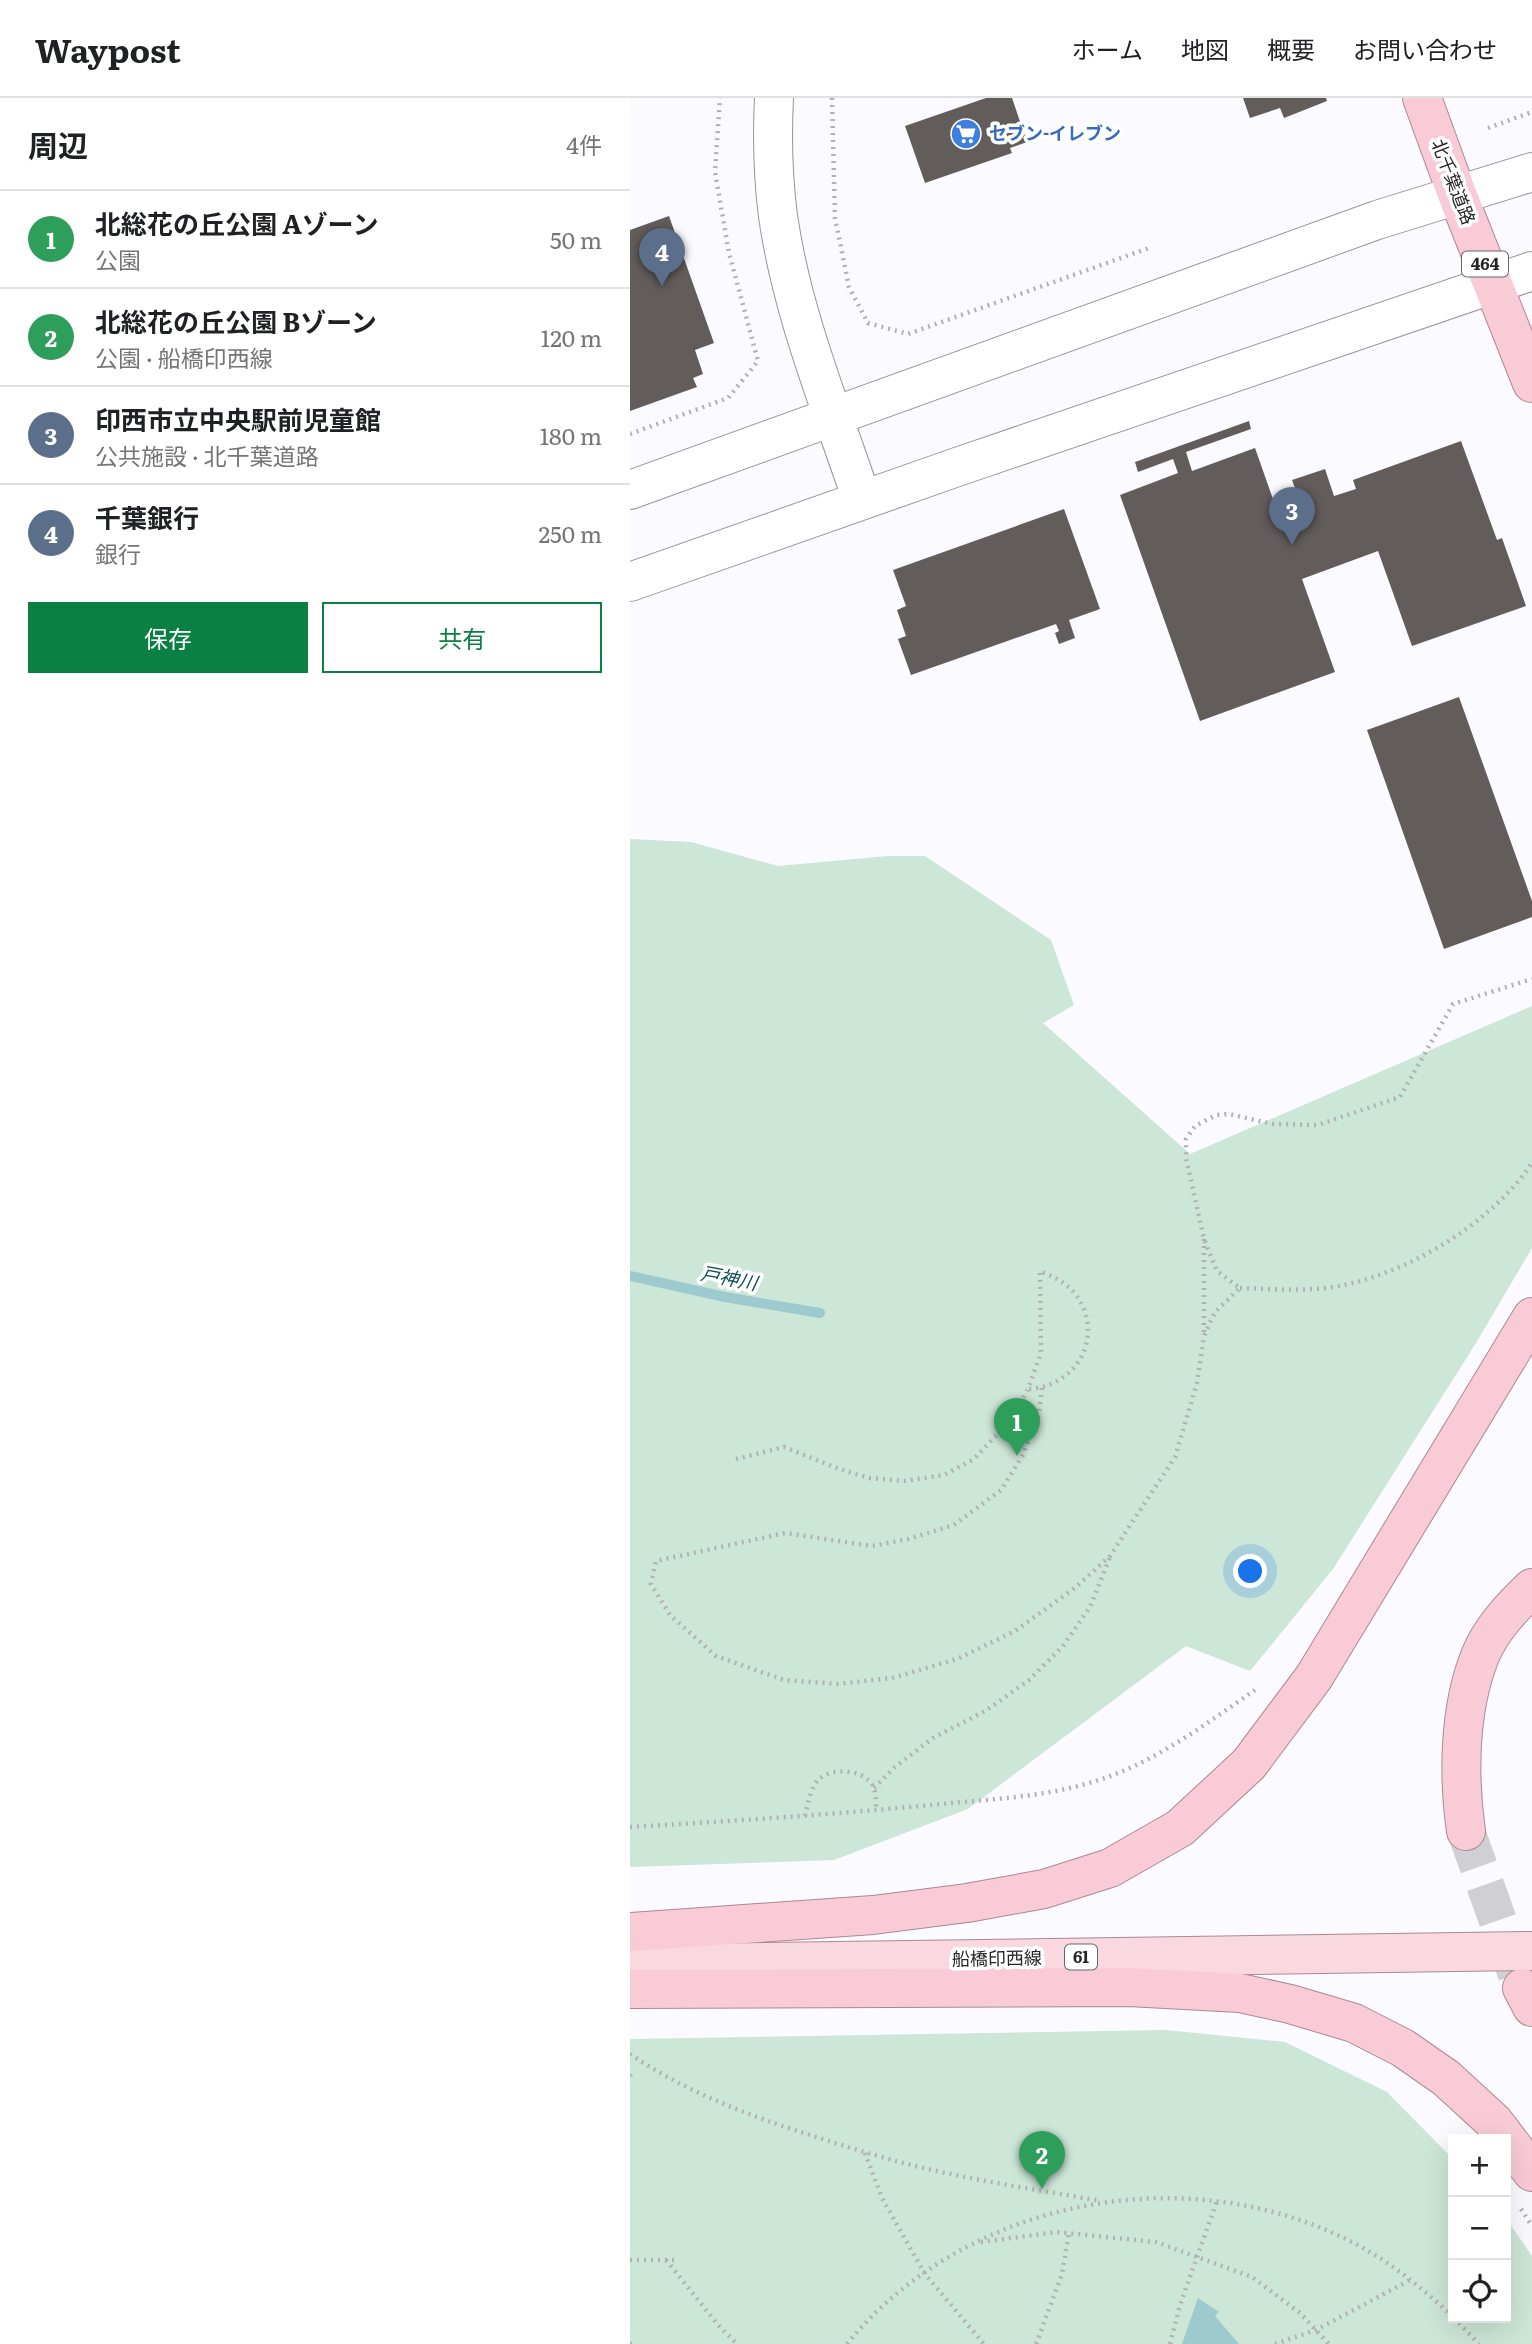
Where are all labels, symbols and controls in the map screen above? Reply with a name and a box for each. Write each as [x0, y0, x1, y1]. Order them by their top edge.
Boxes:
text: Waypost [35, 24, 181, 73]
text: ホーム [1072, 31, 1143, 66]
text: 地図 [1181, 31, 1229, 66]
text: 概要 [1267, 31, 1315, 66]
text: お問い合わせ [1353, 31, 1497, 66]
supermarket icon: セブン-イレブン [949, 117, 983, 151]
place label: セブン-イレブン [989, 119, 1121, 146]
text: 周辺 [28, 122, 88, 166]
text: 4件 [566, 127, 602, 161]
street label: 北千葉道路 [1426, 135, 1483, 228]
text: 北総花の丘公園 Aゾーン [95, 203, 379, 242]
text: 1 [46, 222, 56, 256]
text: 50 m [550, 222, 602, 256]
pin: 4 [639, 228, 685, 286]
text: 公園 [95, 242, 141, 276]
road number: 464 [1462, 252, 1508, 276]
text: 北総花の丘公園 Bゾーン [95, 301, 377, 340]
text: 2 [45, 320, 57, 354]
text: 120 m [541, 320, 602, 354]
text: 公園 · 船橋印西線 [95, 340, 273, 374]
text: 印西市立中央駅前児童館 [95, 399, 381, 438]
text: 3 [45, 418, 57, 452]
text: 180 m [540, 418, 602, 452]
text: 公共施設 · 北千葉道路 [95, 438, 319, 472]
pin: 3 [1269, 487, 1315, 545]
text: 千葉銀行 [95, 497, 199, 536]
text: 4 [44, 516, 58, 550]
text: 250 m [538, 516, 602, 550]
text: 銀行 [95, 536, 141, 570]
button: 保存 [28, 602, 308, 673]
button: 共有 [322, 602, 602, 673]
water label: 戸神川 [699, 1258, 762, 1297]
pin: 1 [994, 1398, 1040, 1456]
your location [1233, 1554, 1267, 1588]
street label: 船橋印西線 [952, 1943, 1042, 1972]
road number: 61 [1065, 1944, 1097, 1969]
pin: 2 [1019, 2131, 1065, 2189]
map controls [1448, 2134, 1511, 2323]
button: + [1448, 2134, 1511, 2197]
button: − [1448, 2197, 1511, 2260]
button: locate [1448, 2260, 1511, 2323]

